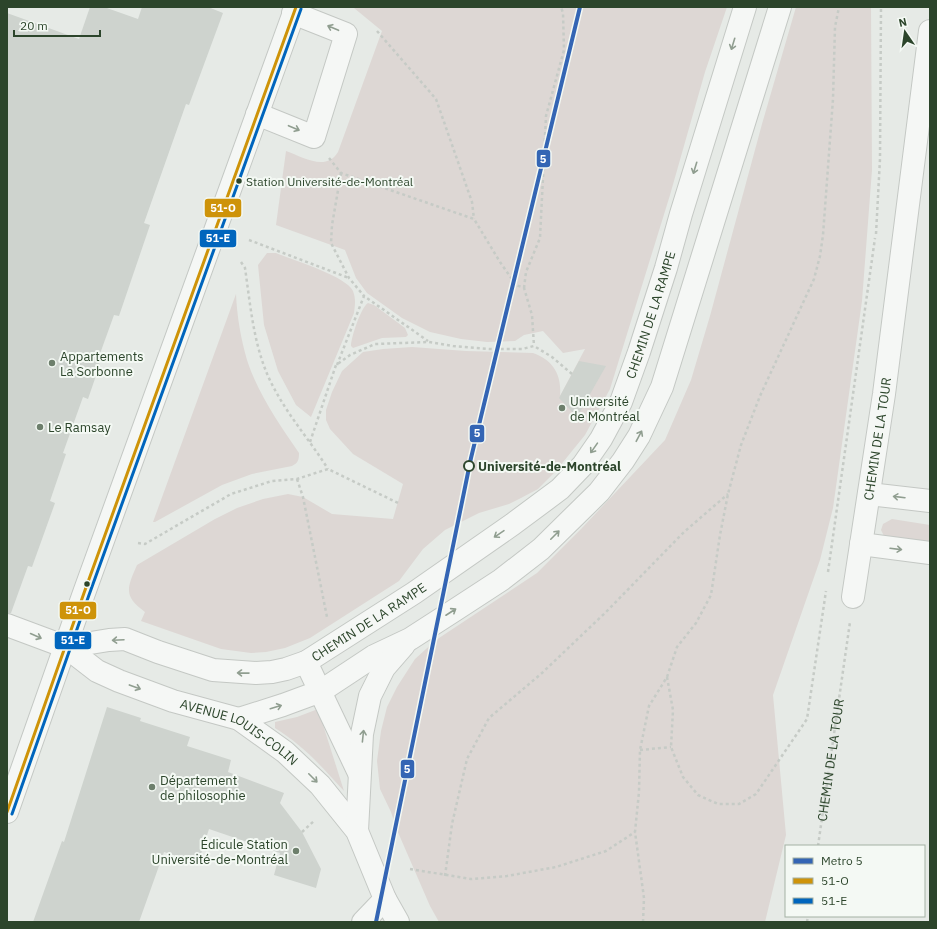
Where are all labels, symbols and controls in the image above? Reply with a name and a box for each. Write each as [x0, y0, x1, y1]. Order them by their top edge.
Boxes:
scale bar [14, 12, 100, 38]
north arrow [885, 12, 925, 52]
text: N [897, 15, 908, 30]
text: 20 m [20, 18, 48, 33]
one-way arrow [328, 24, 340, 32]
one-way arrow [729, 38, 737, 50]
one-way arrow [287, 125, 299, 133]
line badge: 5 [536, 149, 551, 168]
text: 5 [540, 152, 547, 166]
one-way arrow [691, 162, 698, 175]
place label: Station Université-de-Montréal [246, 174, 413, 189]
marker: Station Université-de-Montréal [234, 176, 244, 186]
line badge: 51-O [204, 198, 242, 218]
text: 51-O [210, 201, 236, 215]
line badge: 51-E [199, 229, 237, 248]
text: 51-E [206, 231, 230, 245]
street label: CHEMIN DE LA RAMPE [622, 249, 679, 381]
place label: Appartements La Sorbonne [60, 348, 144, 380]
marker: Appartements La Sorbonne [47, 358, 57, 368]
street label: CHEMIN DE LA TOUR [859, 376, 895, 501]
place label: Université de Montréal [570, 393, 640, 425]
marker: Université de Montréal [557, 403, 567, 413]
place label: Le Ramsay [48, 419, 111, 436]
marker: Le Ramsay [35, 422, 45, 432]
line badge: 5 [469, 424, 485, 443]
text: 5 [474, 426, 481, 440]
one-way arrow [635, 430, 643, 442]
one-way arrow [590, 442, 598, 453]
place label: Université-de-Montréal [478, 458, 621, 475]
marker: Université-de-Montréal [463, 460, 475, 472]
one-way arrow [893, 493, 906, 501]
one-way arrow [493, 530, 504, 538]
one-way arrow [550, 530, 560, 540]
one-way arrow [889, 545, 902, 553]
unlabelled marker [82, 579, 92, 589]
street label: CHEMIN DE LA RAMPE [308, 579, 429, 665]
line badge: 51-O [59, 601, 97, 620]
text: 51-O [65, 603, 91, 617]
one-way arrow [445, 608, 457, 616]
line badge: 51-E [54, 631, 92, 650]
one-way arrow [30, 632, 42, 640]
text: 51-E [61, 633, 85, 647]
one-way arrow [112, 636, 125, 643]
one-way arrow [237, 669, 250, 677]
one-way arrow [128, 684, 140, 692]
street label: AVENUE LOUIS-COLIN [178, 695, 302, 769]
street label: CHEMIN DE LA TOUR [813, 697, 847, 822]
one-way arrow [270, 703, 283, 710]
one-way arrow [359, 730, 366, 743]
line badge: 5 [400, 759, 415, 779]
text: 5 [404, 762, 411, 776]
place label: Département de philosophie [160, 772, 246, 804]
one-way arrow [308, 773, 318, 783]
marker: Département de philosophie [147, 782, 157, 792]
place label: Édicule Station Université-de-Montréal [152, 836, 288, 868]
legend [785, 845, 925, 917]
marker: Édicule Station Université-de-Montréal [291, 846, 301, 856]
text: Metro 5 [821, 853, 863, 868]
text: 51-O [821, 873, 849, 888]
text: 51-E [821, 893, 847, 908]

